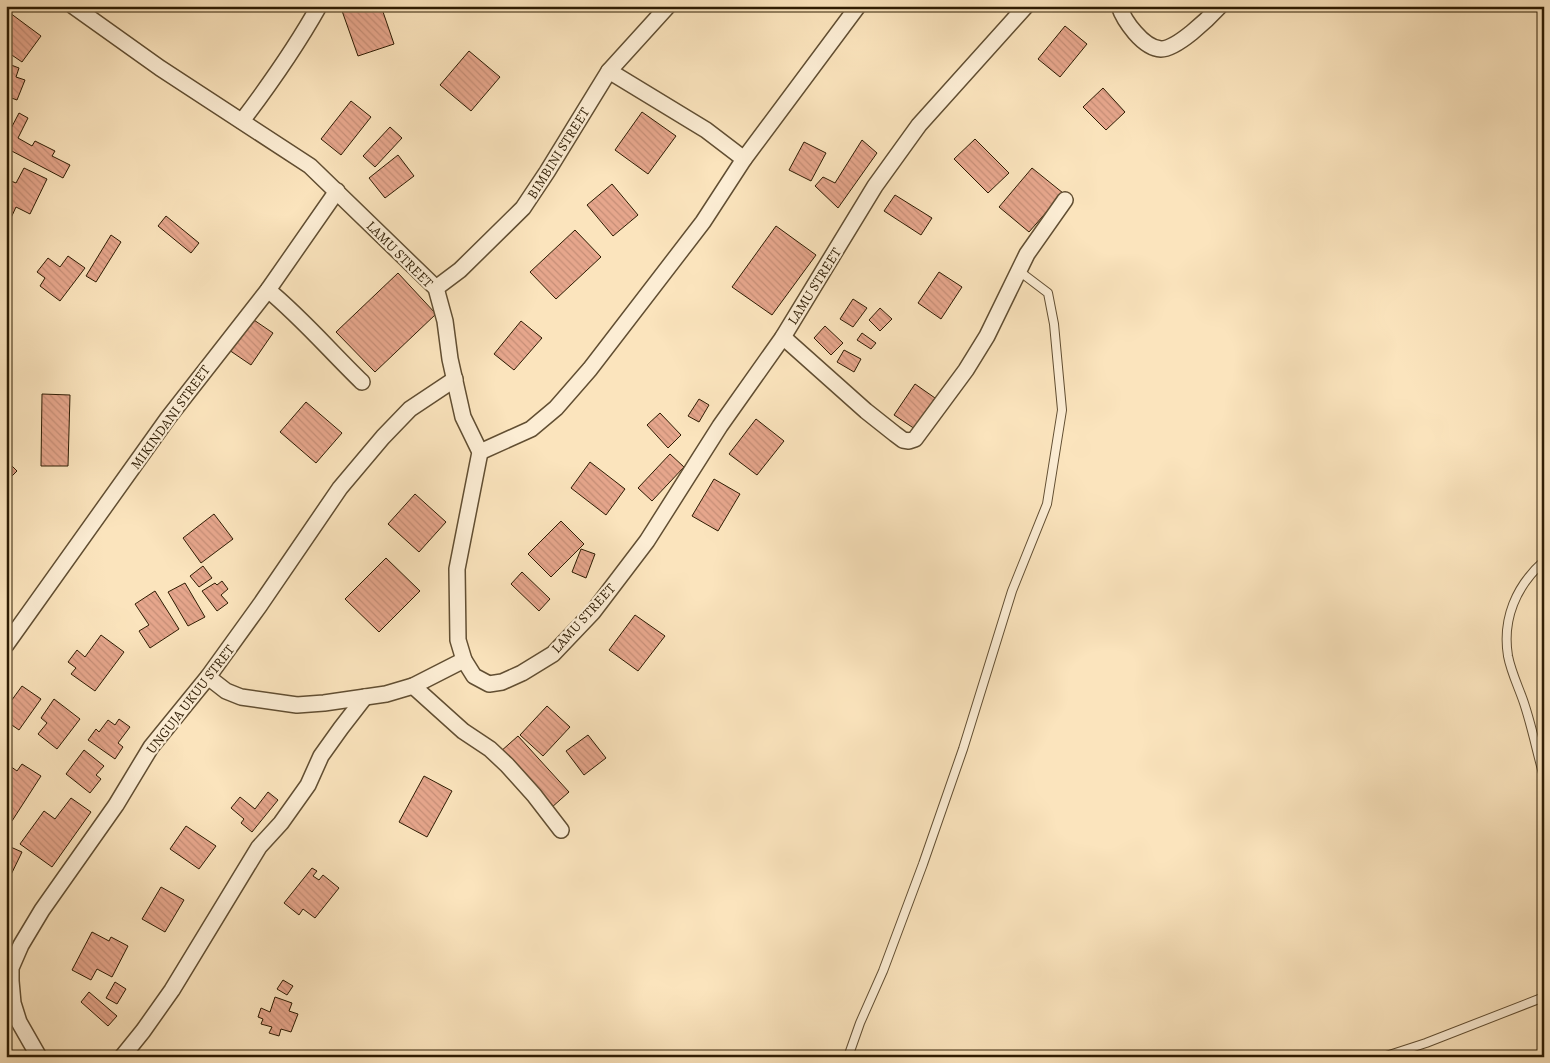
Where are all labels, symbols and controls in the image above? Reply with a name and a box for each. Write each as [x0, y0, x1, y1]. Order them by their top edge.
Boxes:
street label: BIMBINI STREET [523, 104, 594, 203]
street label: LAMU STREET [362, 217, 438, 292]
street label: LAMU STREET [783, 244, 846, 328]
street label: MIKINDANI STREET [126, 361, 215, 473]
street label: LAMU STREET [547, 579, 620, 657]
street label: UNGUJA UKUU STRET [142, 641, 239, 758]

